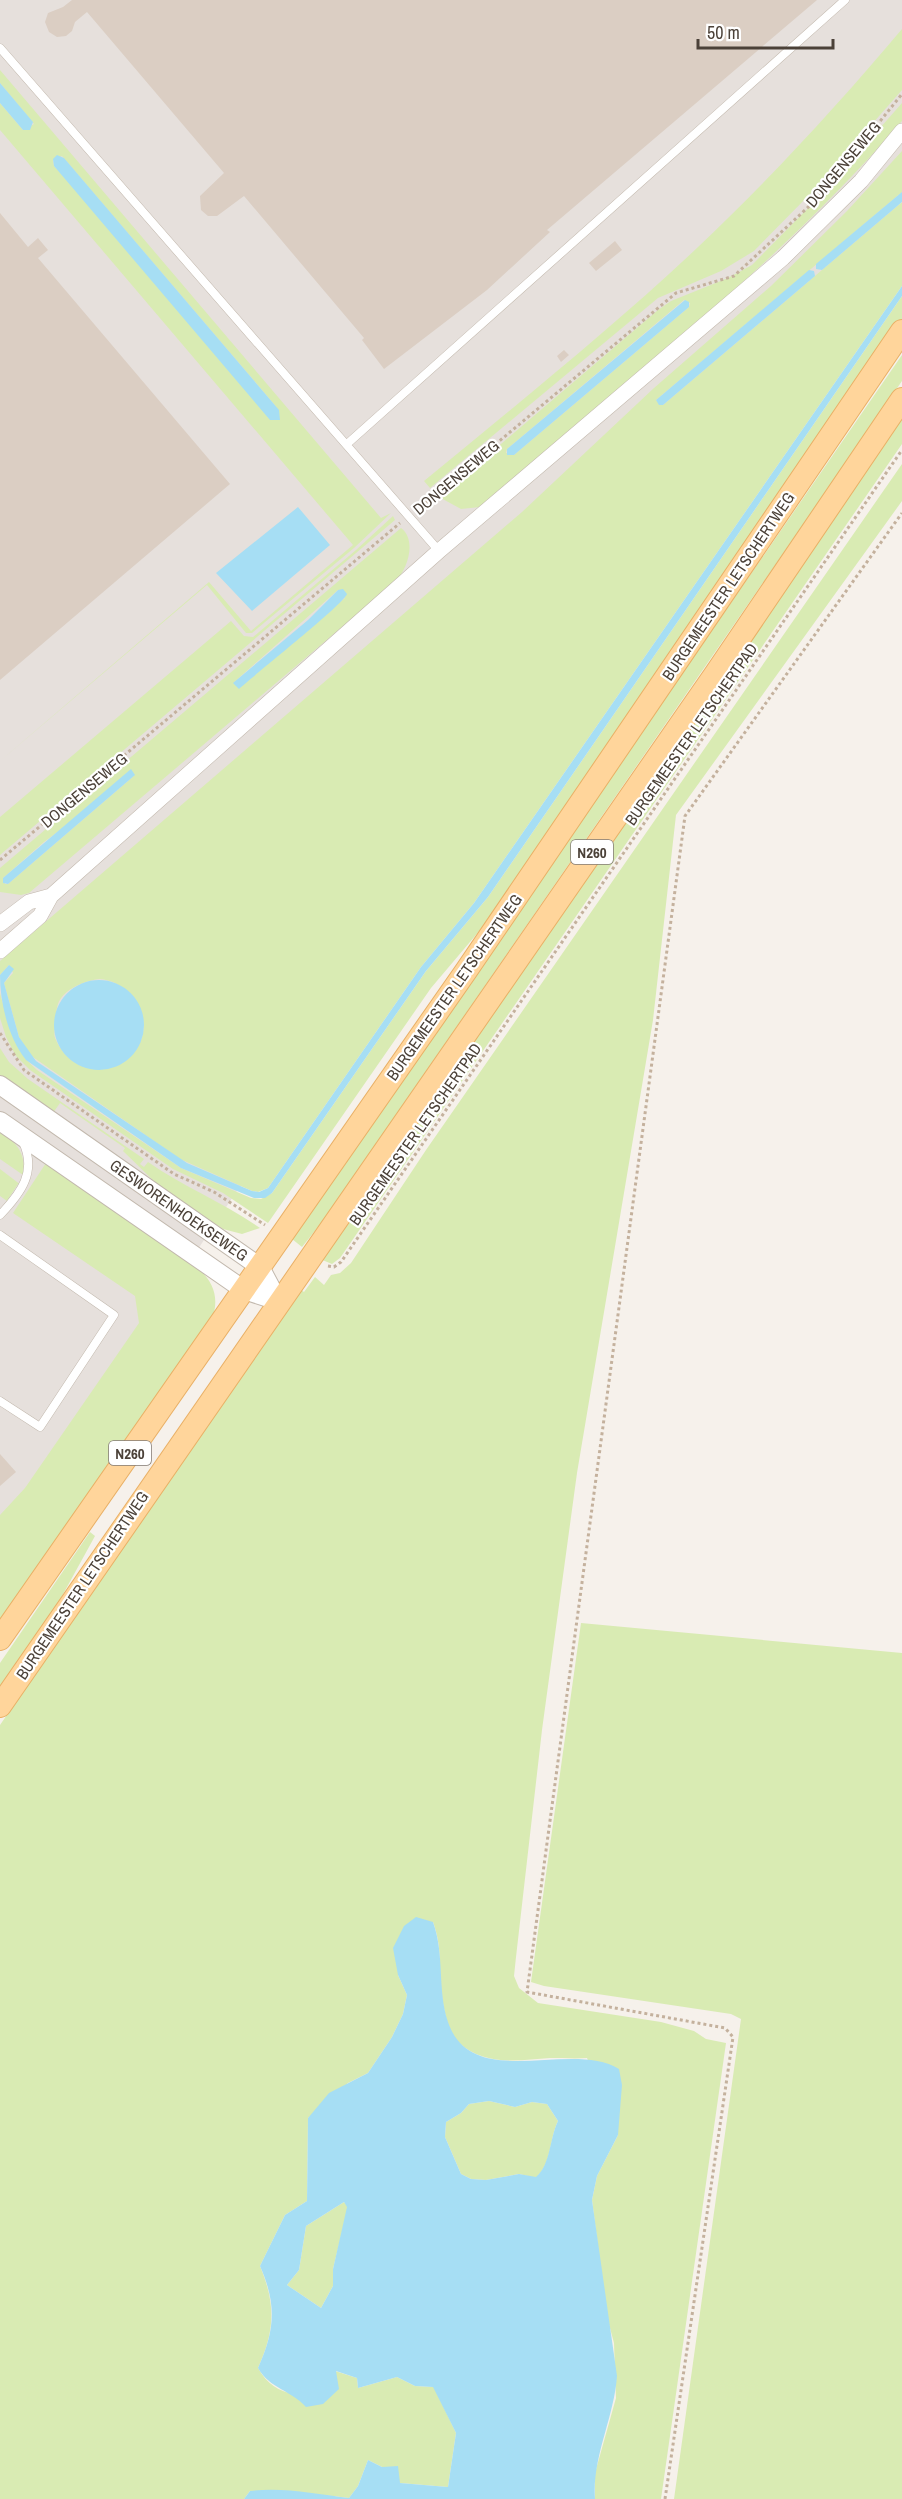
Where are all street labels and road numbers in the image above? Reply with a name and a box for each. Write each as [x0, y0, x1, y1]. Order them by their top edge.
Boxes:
street label: DONGENSEWEG [800, 116, 886, 212]
street label: DONGENSEWEG [408, 434, 504, 520]
street label: BURGEMEESTER LETSCHERTWEG [657, 487, 799, 685]
street label: BURGEMEESTER LETSCHERTPAD [620, 639, 762, 829]
street label: DONGENSEWEG [36, 747, 132, 833]
road number: N260 [571, 840, 613, 864]
street label: BURGEMEESTER LETSCHERTWEG [381, 889, 527, 1085]
street label: BURGEMEESTER LETSCHERTPAD [344, 1039, 486, 1229]
street label: GESWORENHOEKSEWEG [106, 1154, 252, 1266]
road number: N260 [109, 1441, 151, 1465]
street label: BURGEMEESTER LETSCHERTWEG [11, 1486, 153, 1684]

